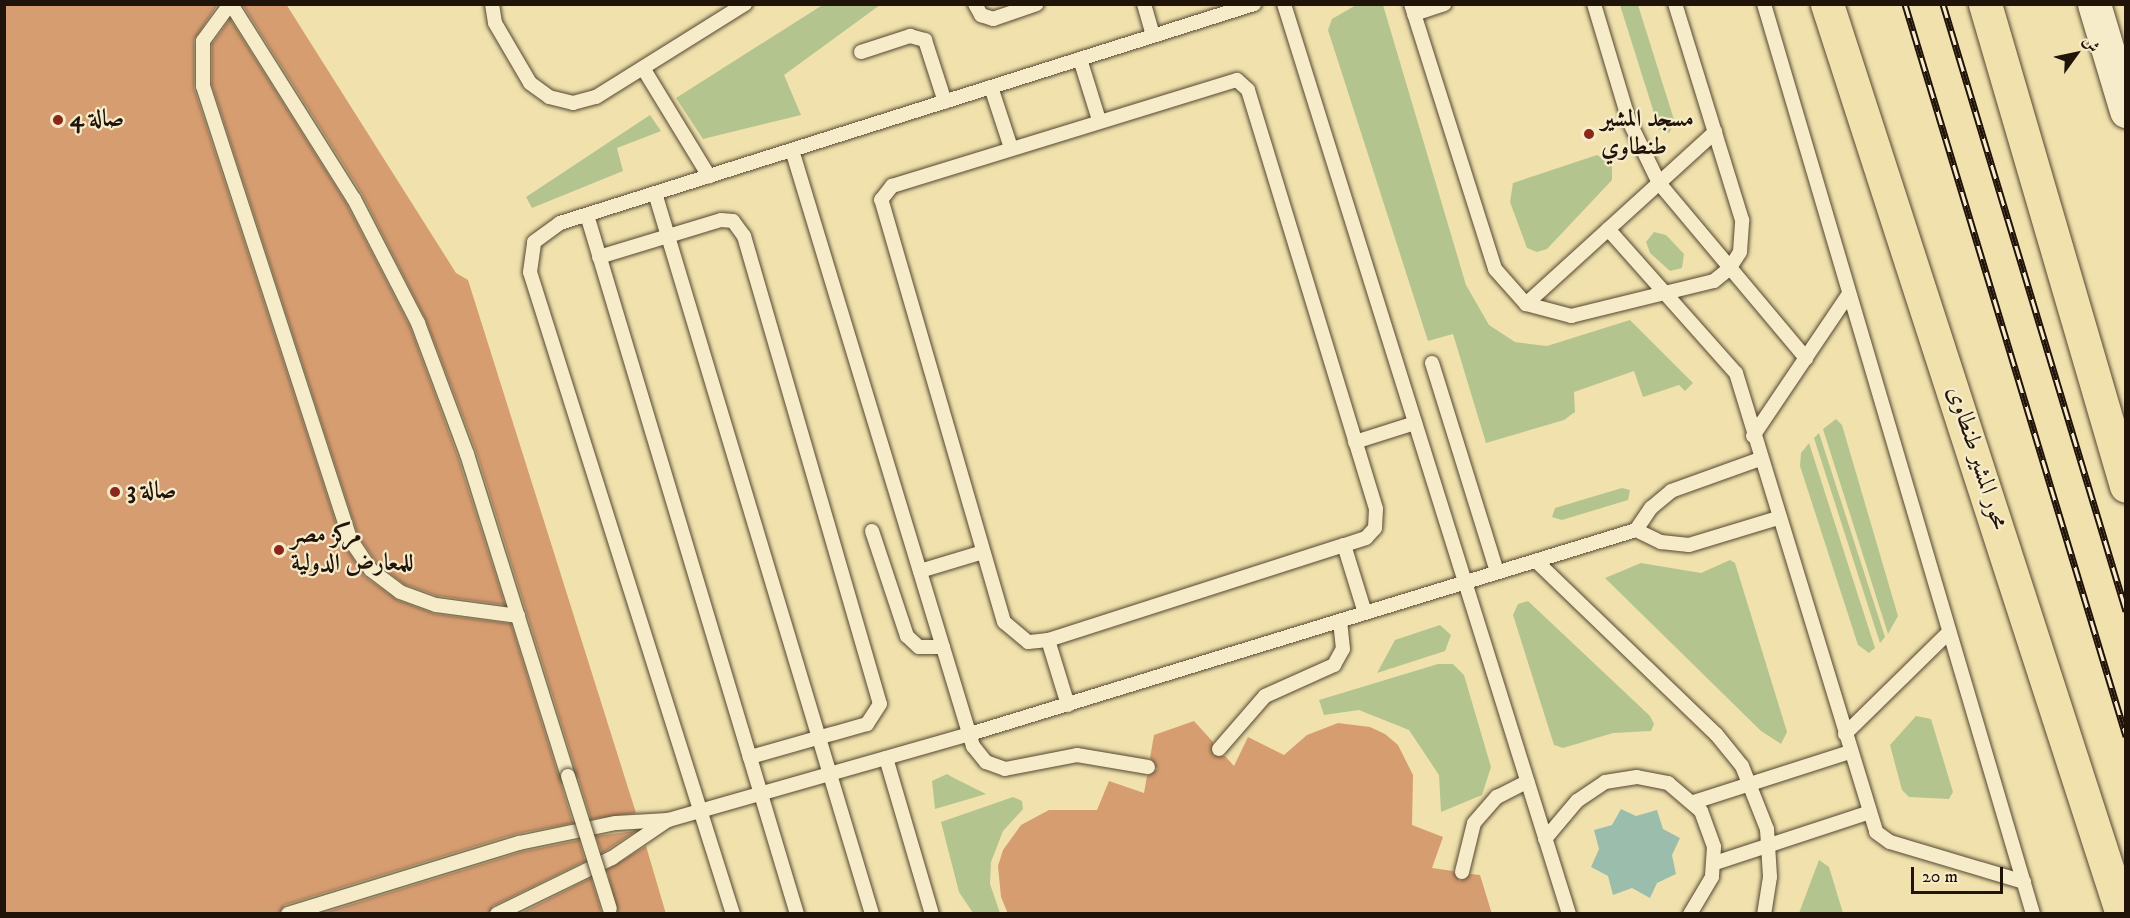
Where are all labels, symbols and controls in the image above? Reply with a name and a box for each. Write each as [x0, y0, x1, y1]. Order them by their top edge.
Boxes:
north arrow [2046, 24, 2106, 84]
text: ش [2078, 32, 2104, 56]
place label: صالة 4 [70, 106, 124, 134]
place label: مسجد المشير طنطاوي [1601, 106, 1694, 162]
marker: صالة 4 [51, 113, 65, 127]
marker: مسجد المشير طنطاوي [1582, 127, 1596, 141]
street label: محور المشير طنطاوى [1940, 383, 2014, 533]
place label: صالة 3 [127, 478, 176, 506]
marker: صالة 3 [108, 485, 122, 499]
place label: مركز مصر للمعارض الدولية [291, 522, 413, 578]
marker: مركز مصر للمعارض الدولية [272, 543, 286, 557]
scale bar [1914, 855, 2006, 893]
text: 20 m [1922, 866, 1958, 888]

